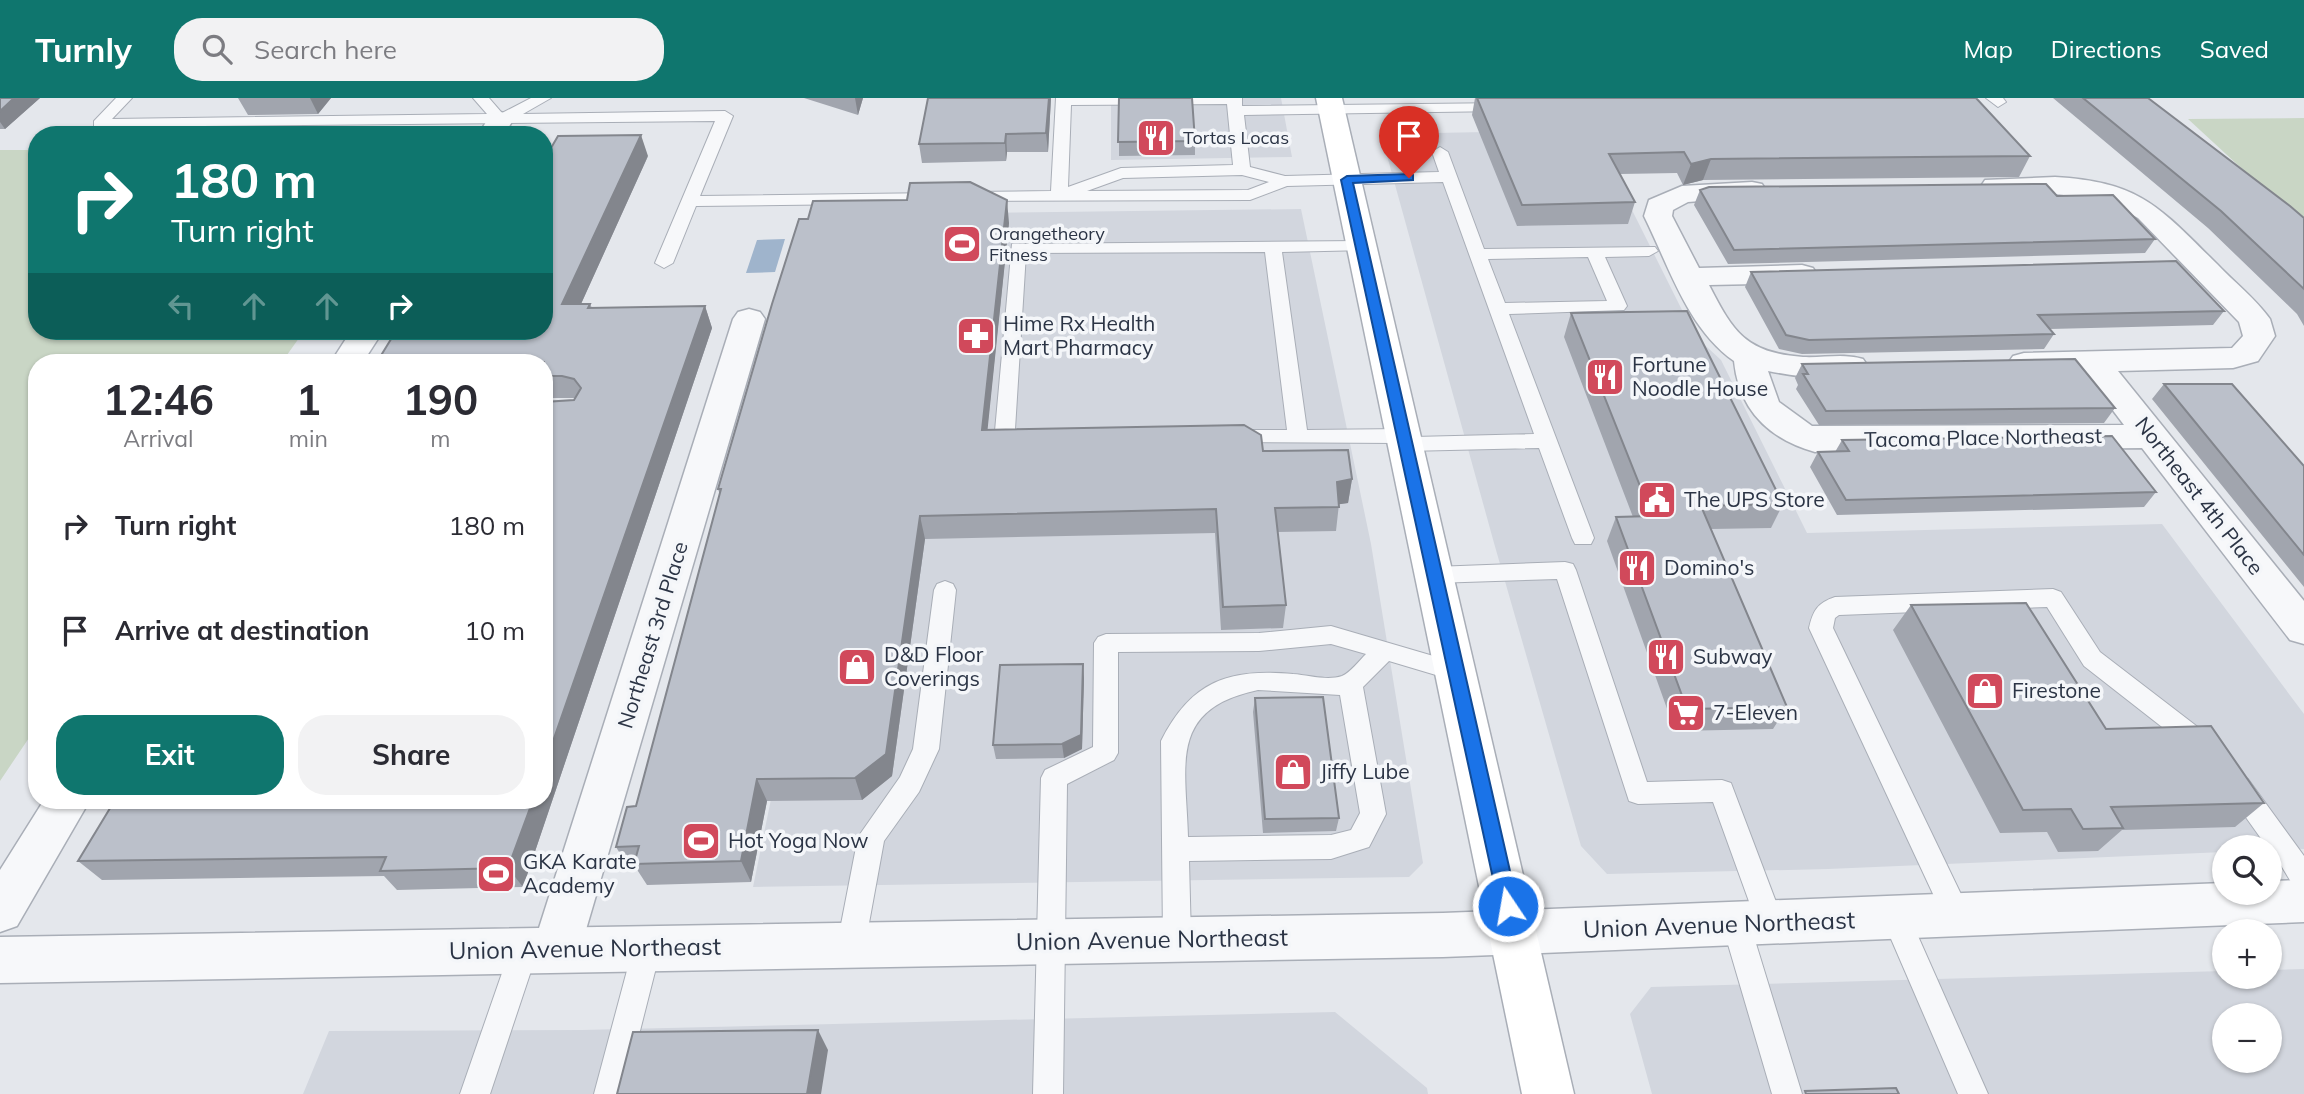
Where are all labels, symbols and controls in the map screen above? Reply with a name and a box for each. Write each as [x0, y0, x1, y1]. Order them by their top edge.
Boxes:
search box [174, 18, 664, 81]
text: Turnly [35, 29, 132, 70]
icon: search [198, 30, 236, 68]
text: Search here [254, 33, 397, 66]
text: Map [1963, 34, 2013, 64]
text: Directions [2051, 34, 2162, 64]
text: Saved [2200, 34, 2269, 64]
pin [1379, 106, 1439, 178]
restaurant icon: Tortas Locas [1135, 117, 1177, 159]
icon: arrive [1390, 117, 1428, 155]
place label: Tortas Locas [1183, 126, 1289, 149]
text: 180 m [171, 149, 317, 210]
icon: right [56, 154, 147, 245]
text: Turn right [171, 210, 314, 250]
place label: Orangetheory Fitness [989, 222, 1105, 266]
sports icon: Orangetheory Fitness [941, 223, 983, 265]
icon: left [162, 287, 200, 325]
icon: ahead [235, 287, 273, 325]
icon: ahead [308, 287, 346, 325]
icon: right [381, 287, 419, 325]
place label: Hime Rx Health Mart Pharmacy [1003, 310, 1155, 360]
pharmacy icon: Hime Rx Health Mart Pharmacy [955, 315, 997, 357]
place label: Fortune Noodle House [1632, 351, 1768, 401]
restaurant icon: Fortune Noodle House [1584, 356, 1626, 398]
text: 12:46 [103, 373, 214, 426]
text: 1 [296, 373, 321, 426]
text: 190 [403, 373, 478, 426]
street label: Northeast 4th Place [2130, 411, 2270, 580]
street label: Tacoma Place Northeast [1864, 422, 2102, 452]
text: Arrival [123, 424, 194, 453]
text: min [289, 424, 328, 453]
text: m [430, 424, 451, 453]
public building icon: The UPS Store [1636, 479, 1678, 521]
place label: The UPS Store [1684, 486, 1825, 512]
icon: right [56, 507, 94, 545]
text: Turn right [115, 509, 236, 542]
text: 180 m [449, 509, 525, 542]
street label: Northeast 3rd Place [611, 538, 693, 731]
restaurant icon: Domino's [1616, 547, 1658, 589]
place label: Domino's [1664, 554, 1754, 580]
icon: arrive [56, 612, 94, 650]
text: Arrive at destination [115, 614, 370, 647]
text: 10 m [464, 614, 525, 647]
restaurant icon: Subway [1645, 636, 1687, 678]
place label: D&D Floor Coverings [884, 641, 984, 691]
place label: Subway [1693, 643, 1772, 669]
shop icon: D&D Floor Coverings [836, 646, 878, 688]
shop icon: Firestone [1964, 670, 2006, 712]
place label: Firestone [2012, 677, 2101, 703]
supermarket icon: 7-Eleven [1665, 692, 1707, 734]
place label: 7-Eleven [1713, 699, 1798, 725]
button: Exit [56, 715, 284, 795]
button: Share [298, 715, 525, 795]
shop icon: Jiffy Lube [1272, 751, 1314, 793]
place label: Jiffy Lube [1320, 758, 1410, 784]
sports icon: Hot Yoga Now [680, 820, 722, 862]
place label: Hot Yoga Now [728, 827, 868, 853]
map controls [2212, 835, 2282, 1073]
button: search [2212, 835, 2282, 905]
place label: GKA Karate Academy [523, 848, 637, 898]
sports icon: GKA Karate Academy [475, 853, 517, 895]
position arrow [1471, 869, 1545, 943]
street label: Union Avenue Northeast [1582, 904, 1856, 944]
button: + [2212, 919, 2282, 989]
street label: Union Avenue Northeast [1016, 922, 1288, 956]
street label: Union Avenue Northeast [449, 931, 721, 965]
button: − [2212, 1003, 2282, 1073]

